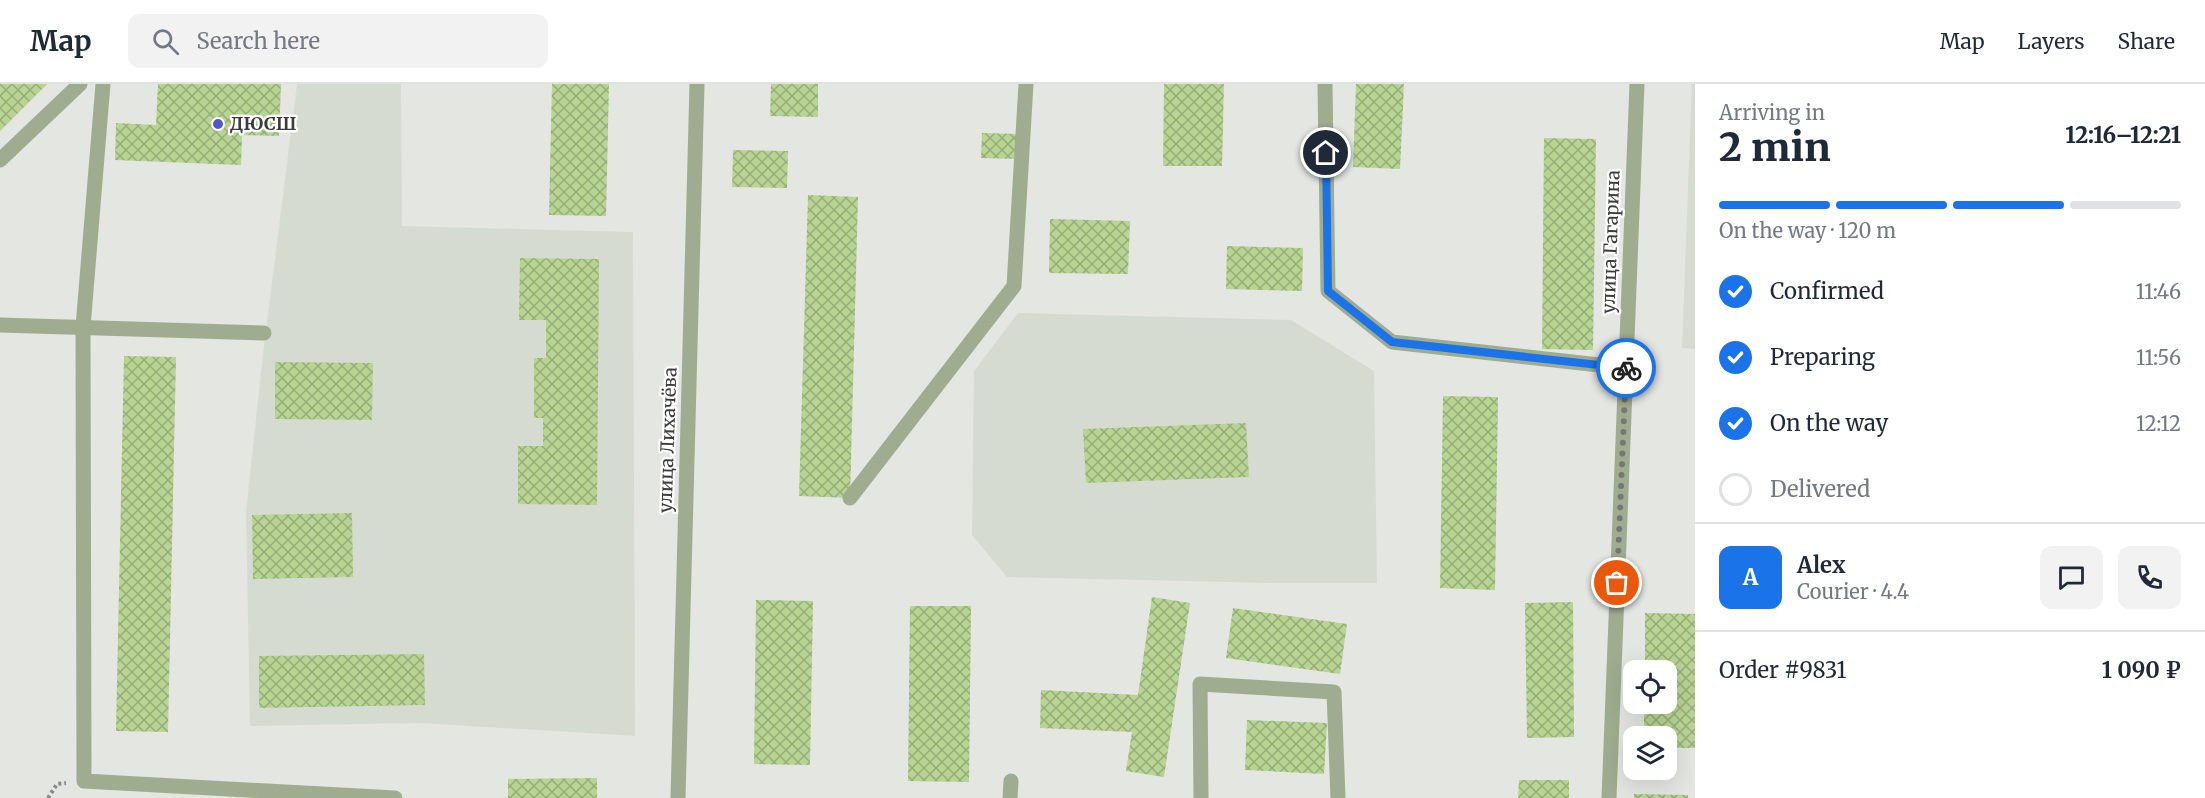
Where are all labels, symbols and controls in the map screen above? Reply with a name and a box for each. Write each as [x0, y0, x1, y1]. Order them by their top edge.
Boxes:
search box [128, 14, 548, 68]
text: Map [30, 23, 92, 59]
icon: search [149, 25, 182, 58]
text: Search here [197, 27, 320, 55]
text: Map [1940, 28, 1985, 55]
text: Layers [2018, 28, 2085, 55]
text: Share [2118, 28, 2175, 55]
text: Arriving in [1719, 100, 1825, 125]
place label: ДЮСШ [230, 112, 297, 135]
marker: ДЮСШ [211, 117, 225, 131]
text: 12:16–12:21 [2065, 121, 2181, 149]
text: 2 min [1719, 123, 1831, 172]
pin [1300, 127, 1351, 178]
icon: home [1309, 136, 1342, 169]
street label: улица Гагарина [1596, 169, 1625, 314]
text: On the way · 120 m [1719, 218, 1896, 243]
icon: check [1719, 275, 1752, 308]
text: Confirmed [1770, 277, 1884, 305]
text: 11:46 [2136, 279, 2181, 304]
courier [1596, 338, 1656, 398]
icon: check [1719, 341, 1752, 374]
text: Preparing [1770, 343, 1875, 371]
text: 11:56 [2136, 345, 2181, 370]
icon: bike [1610, 352, 1643, 385]
street label: улица Лихачёва [653, 366, 682, 513]
icon: check [1719, 407, 1752, 440]
text: On the way [1770, 409, 1888, 437]
text: 12:12 [2136, 411, 2181, 436]
text: Delivered [1770, 475, 1870, 503]
button: chat [2040, 546, 2103, 609]
button: phone [2118, 546, 2181, 609]
text: Alex [1797, 551, 1846, 579]
pin [1591, 557, 1642, 608]
text: A [1743, 563, 1758, 591]
icon: bag [1600, 566, 1633, 599]
text: Courier · 4.4 [1797, 579, 1909, 604]
text: Order #9831 [1719, 656, 1846, 684]
text: 1 090 ₽ [2102, 656, 2181, 684]
map controls [1623, 660, 1677, 780]
button: locate [1623, 660, 1677, 714]
button: layers [1623, 726, 1677, 780]

